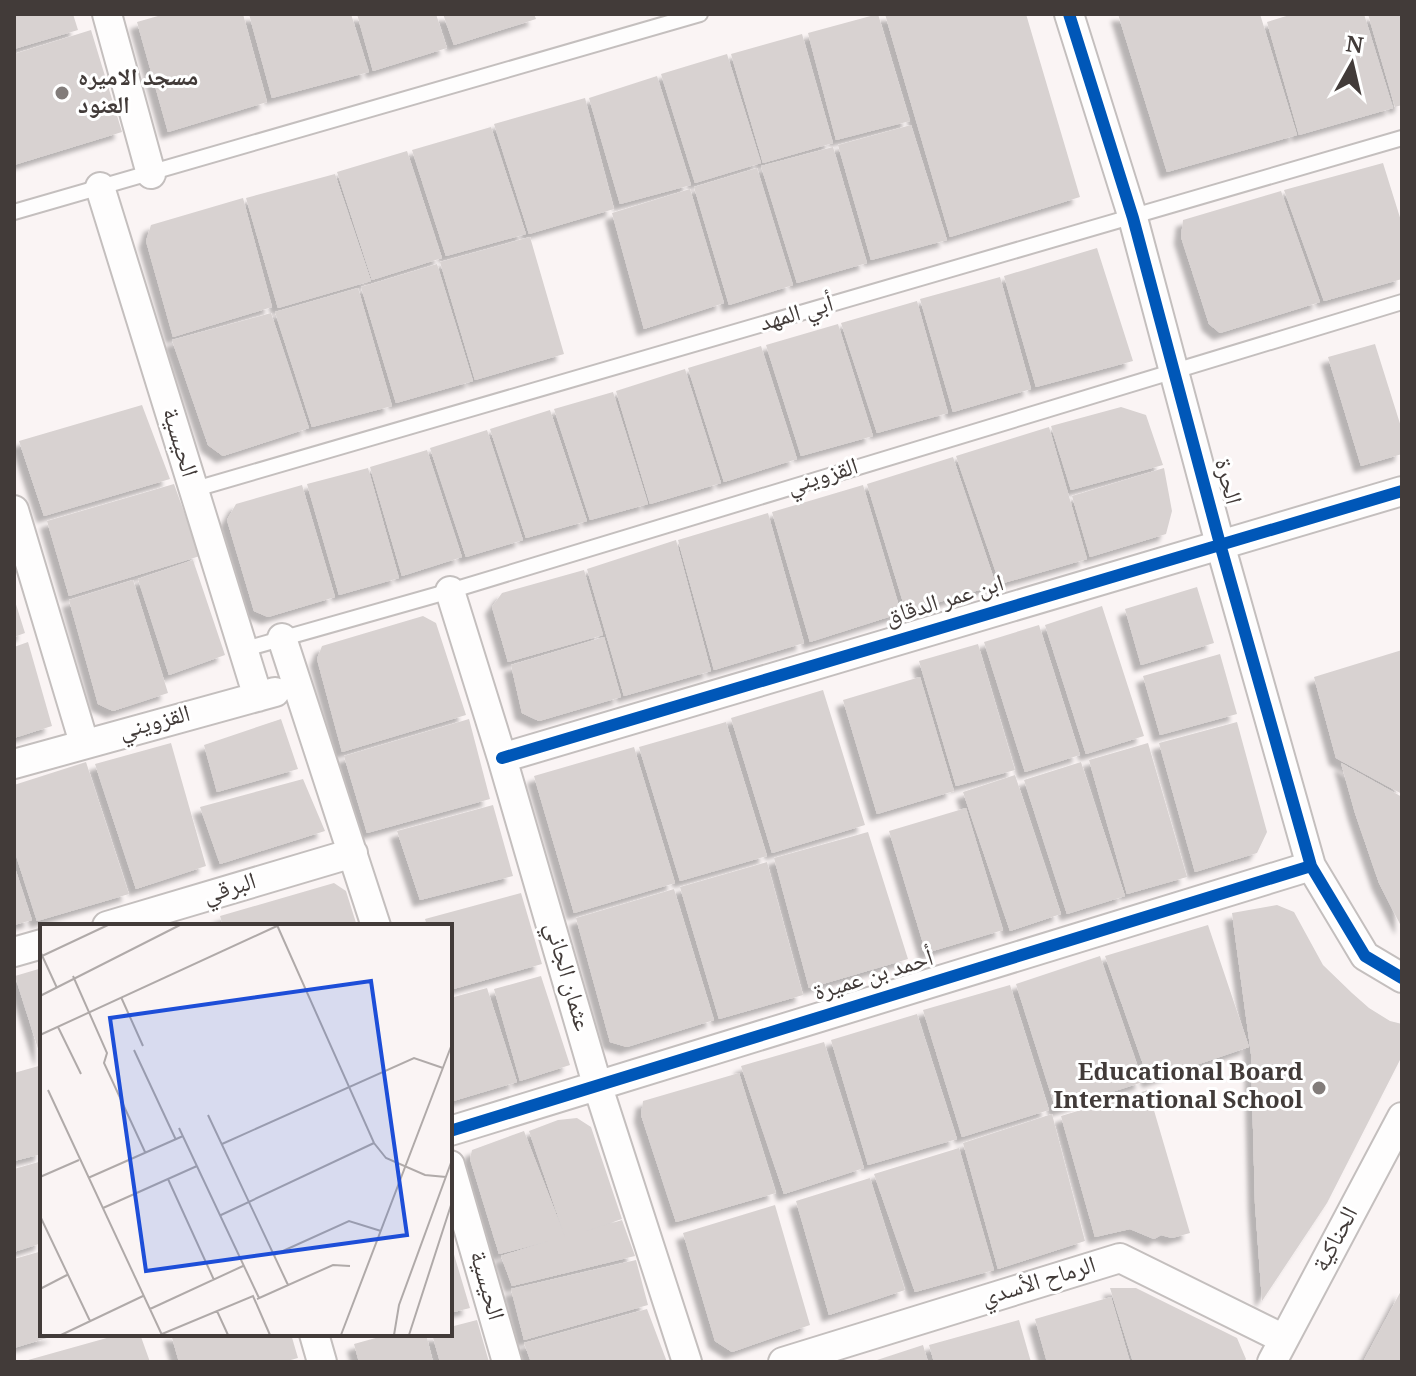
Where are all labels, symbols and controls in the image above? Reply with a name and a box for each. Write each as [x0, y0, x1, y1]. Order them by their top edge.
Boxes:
north arrow [1312, 24, 1392, 104]
text: N [1343, 27, 1366, 67]
place label: مسجد الاميره العنود [78, 59, 198, 128]
marker: مسجد الاميره العنود [53, 84, 71, 102]
street label: أبي المهد [755, 285, 839, 345]
street label: الحيسية [148, 403, 208, 483]
street label: القزويني [782, 448, 864, 508]
street label: الحرة [1200, 454, 1252, 510]
street label: ابن عمر الدقاق [880, 564, 1010, 640]
street label: القزويني [115, 695, 195, 753]
street label: البرقي [198, 862, 262, 918]
street label: عثمان الجاني [531, 917, 601, 1037]
inset map [40, 924, 452, 1336]
street label: أحمد بن عميرة [809, 939, 939, 1015]
place label: Educational Board International School [1053, 1054, 1304, 1123]
marker: Educational Board International School [1310, 1079, 1328, 1097]
street label: الحناكية [1303, 1200, 1371, 1280]
street label: الحيسية [456, 1246, 514, 1326]
street label: الرماح الأسدي [976, 1246, 1102, 1320]

